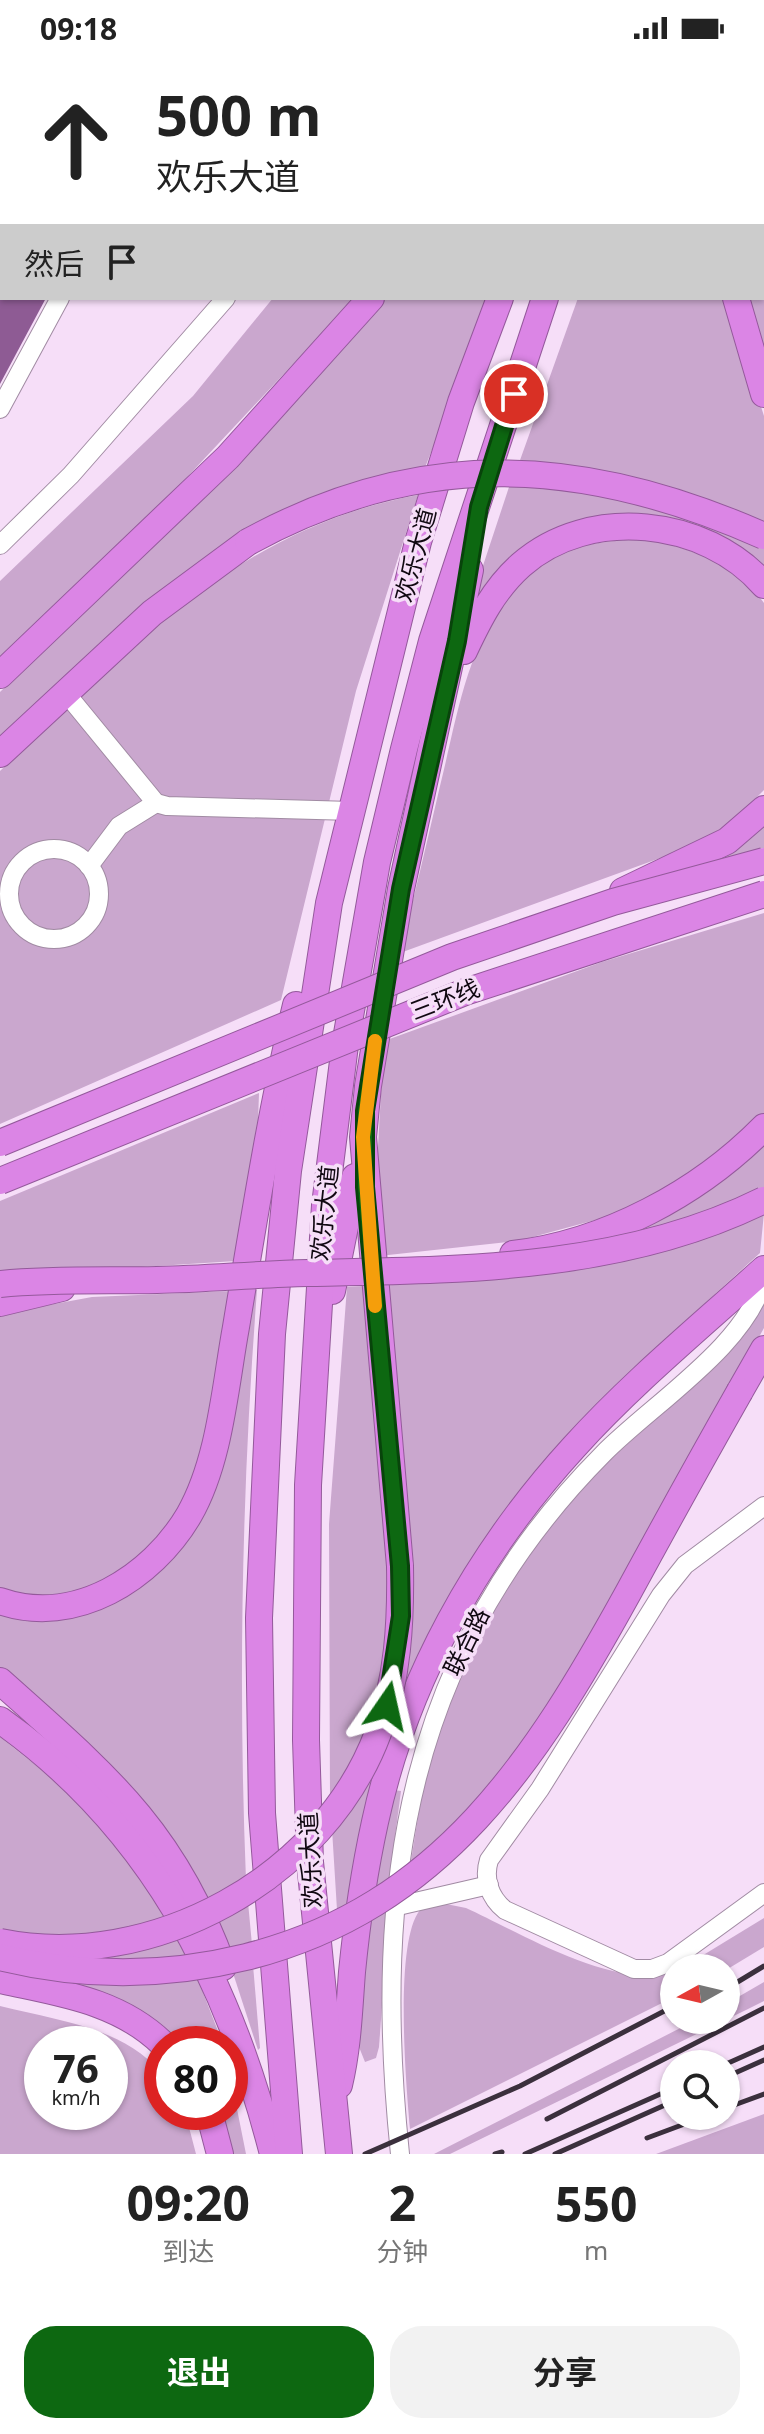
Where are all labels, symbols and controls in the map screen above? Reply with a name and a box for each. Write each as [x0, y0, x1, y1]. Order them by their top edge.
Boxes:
text: 09:18 [40, 8, 117, 49]
text: 500 m [156, 76, 321, 152]
icon: ahead [24, 88, 128, 192]
text: 欢乐大道 [156, 152, 300, 201]
icon: arrive [100, 240, 144, 284]
text: 然后 [24, 243, 84, 284]
pin [480, 360, 548, 428]
icon: arrive [492, 372, 536, 416]
street label: 欢乐大道 [386, 504, 443, 605]
street label: 三环线 [405, 970, 484, 1027]
street label: 欢乐大道 [302, 1163, 345, 1262]
street label: 联合路 [435, 1602, 496, 1681]
position arrow [345, 1664, 429, 1748]
street label: 欢乐大道 [291, 1811, 328, 1909]
north arrow [660, 1954, 740, 2034]
map controls [660, 1954, 740, 2130]
speed limit sign: 80 [144, 2026, 248, 2130]
text: 76 [53, 2040, 99, 2095]
button: search [660, 2050, 740, 2130]
text: km/h [51, 2084, 101, 2111]
text: 09:20 [127, 2170, 250, 2235]
text: 2 [389, 2170, 416, 2235]
text: 550 [555, 2171, 637, 2236]
text: m [584, 2232, 608, 2268]
text: 到达 [162, 2233, 214, 2269]
text: 分钟 [376, 2233, 428, 2269]
button: 退出 [24, 2326, 374, 2418]
button: 分享 [390, 2326, 740, 2418]

